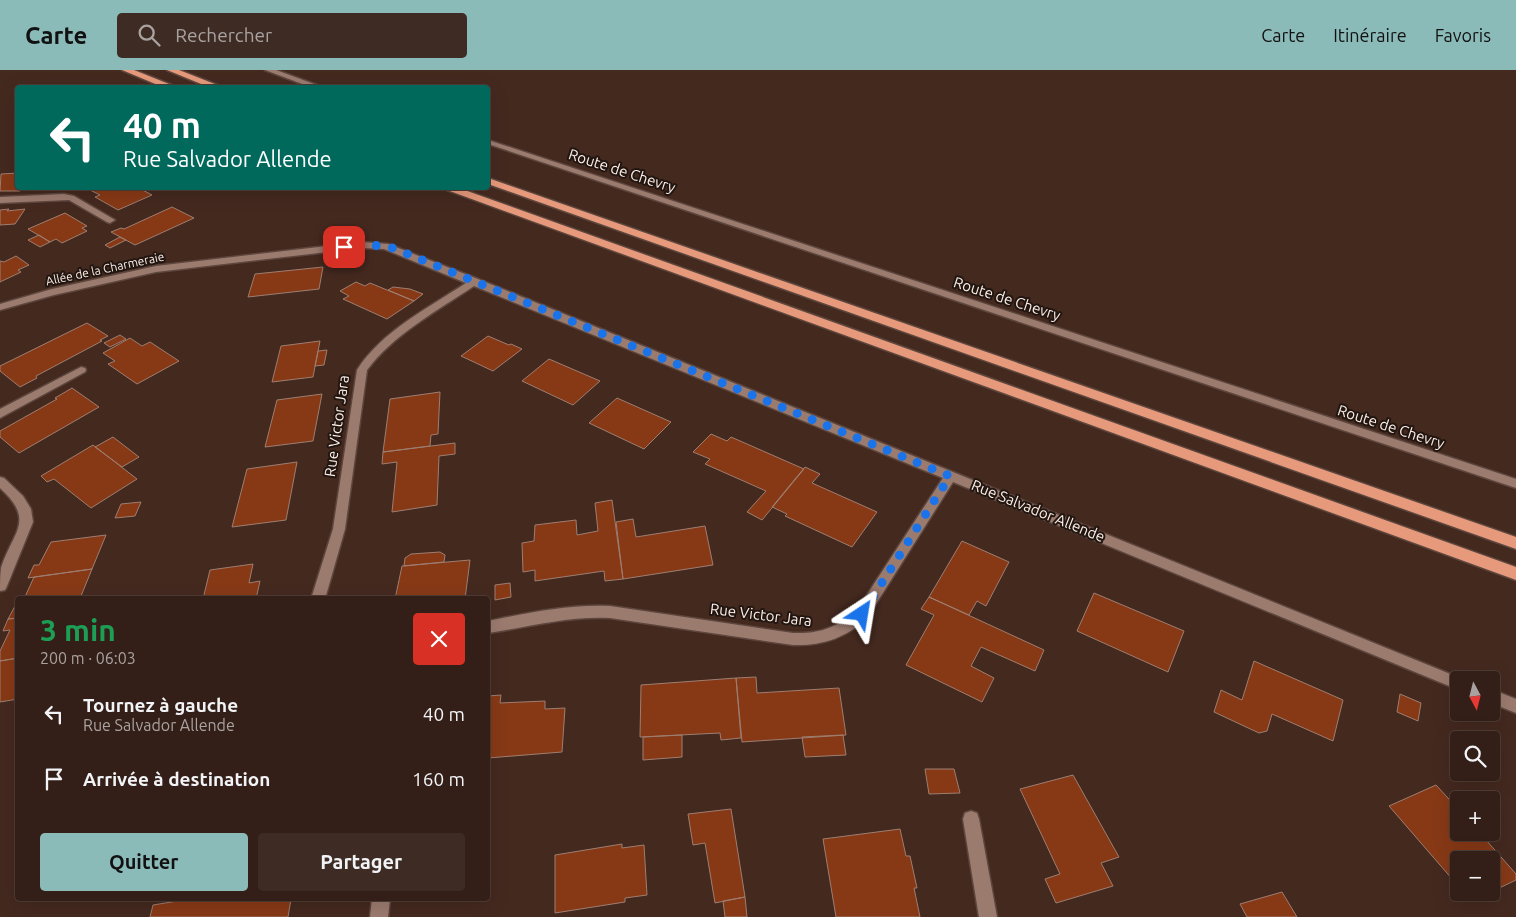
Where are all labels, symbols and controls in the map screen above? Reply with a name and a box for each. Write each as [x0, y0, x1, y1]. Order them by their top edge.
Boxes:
search box [117, 13, 467, 58]
icon: search [135, 21, 163, 49]
text: Carte [25, 22, 87, 49]
text: Rechercher [175, 24, 272, 46]
text: Carte [1261, 25, 1305, 45]
text: Itinéraire [1333, 25, 1407, 45]
text: Favoris [1435, 25, 1491, 45]
icon: left [40, 105, 105, 170]
text: 40 m [123, 105, 201, 145]
street label: Route de Chevry [567, 145, 678, 196]
text: Rue Salvador Allende [123, 146, 332, 171]
pin [323, 226, 365, 268]
icon: arrive [330, 233, 358, 261]
street label: Allée de la Charmeraie [45, 250, 165, 287]
street label: Route de Chevry [952, 273, 1063, 324]
street label: Rue Victor Jara [321, 374, 352, 478]
street label: Route de Chevry [1336, 401, 1447, 452]
street label: Rue Salvador Allende [969, 476, 1107, 545]
position arrow [835, 587, 887, 639]
street label: Rue Victor Jara [709, 600, 813, 629]
text: 3 min [40, 613, 116, 647]
button: close [413, 613, 465, 665]
text: 200 m · 06:03 [40, 649, 136, 667]
north arrow [1450, 671, 1500, 721]
map controls [1450, 671, 1500, 901]
text: Tournez à gauche [83, 694, 238, 716]
icon: left [40, 700, 68, 728]
text: 40 m [423, 703, 465, 725]
text: Rue Salvador Allende [83, 716, 235, 734]
button: search [1450, 731, 1500, 781]
icon: arrive [40, 765, 68, 793]
text: Arrivée à destination [83, 768, 270, 790]
text: 160 m [412, 768, 465, 790]
button: + [1450, 791, 1500, 841]
button: Quitter [40, 833, 248, 891]
button: Partager [258, 833, 465, 891]
button: − [1450, 851, 1500, 901]

